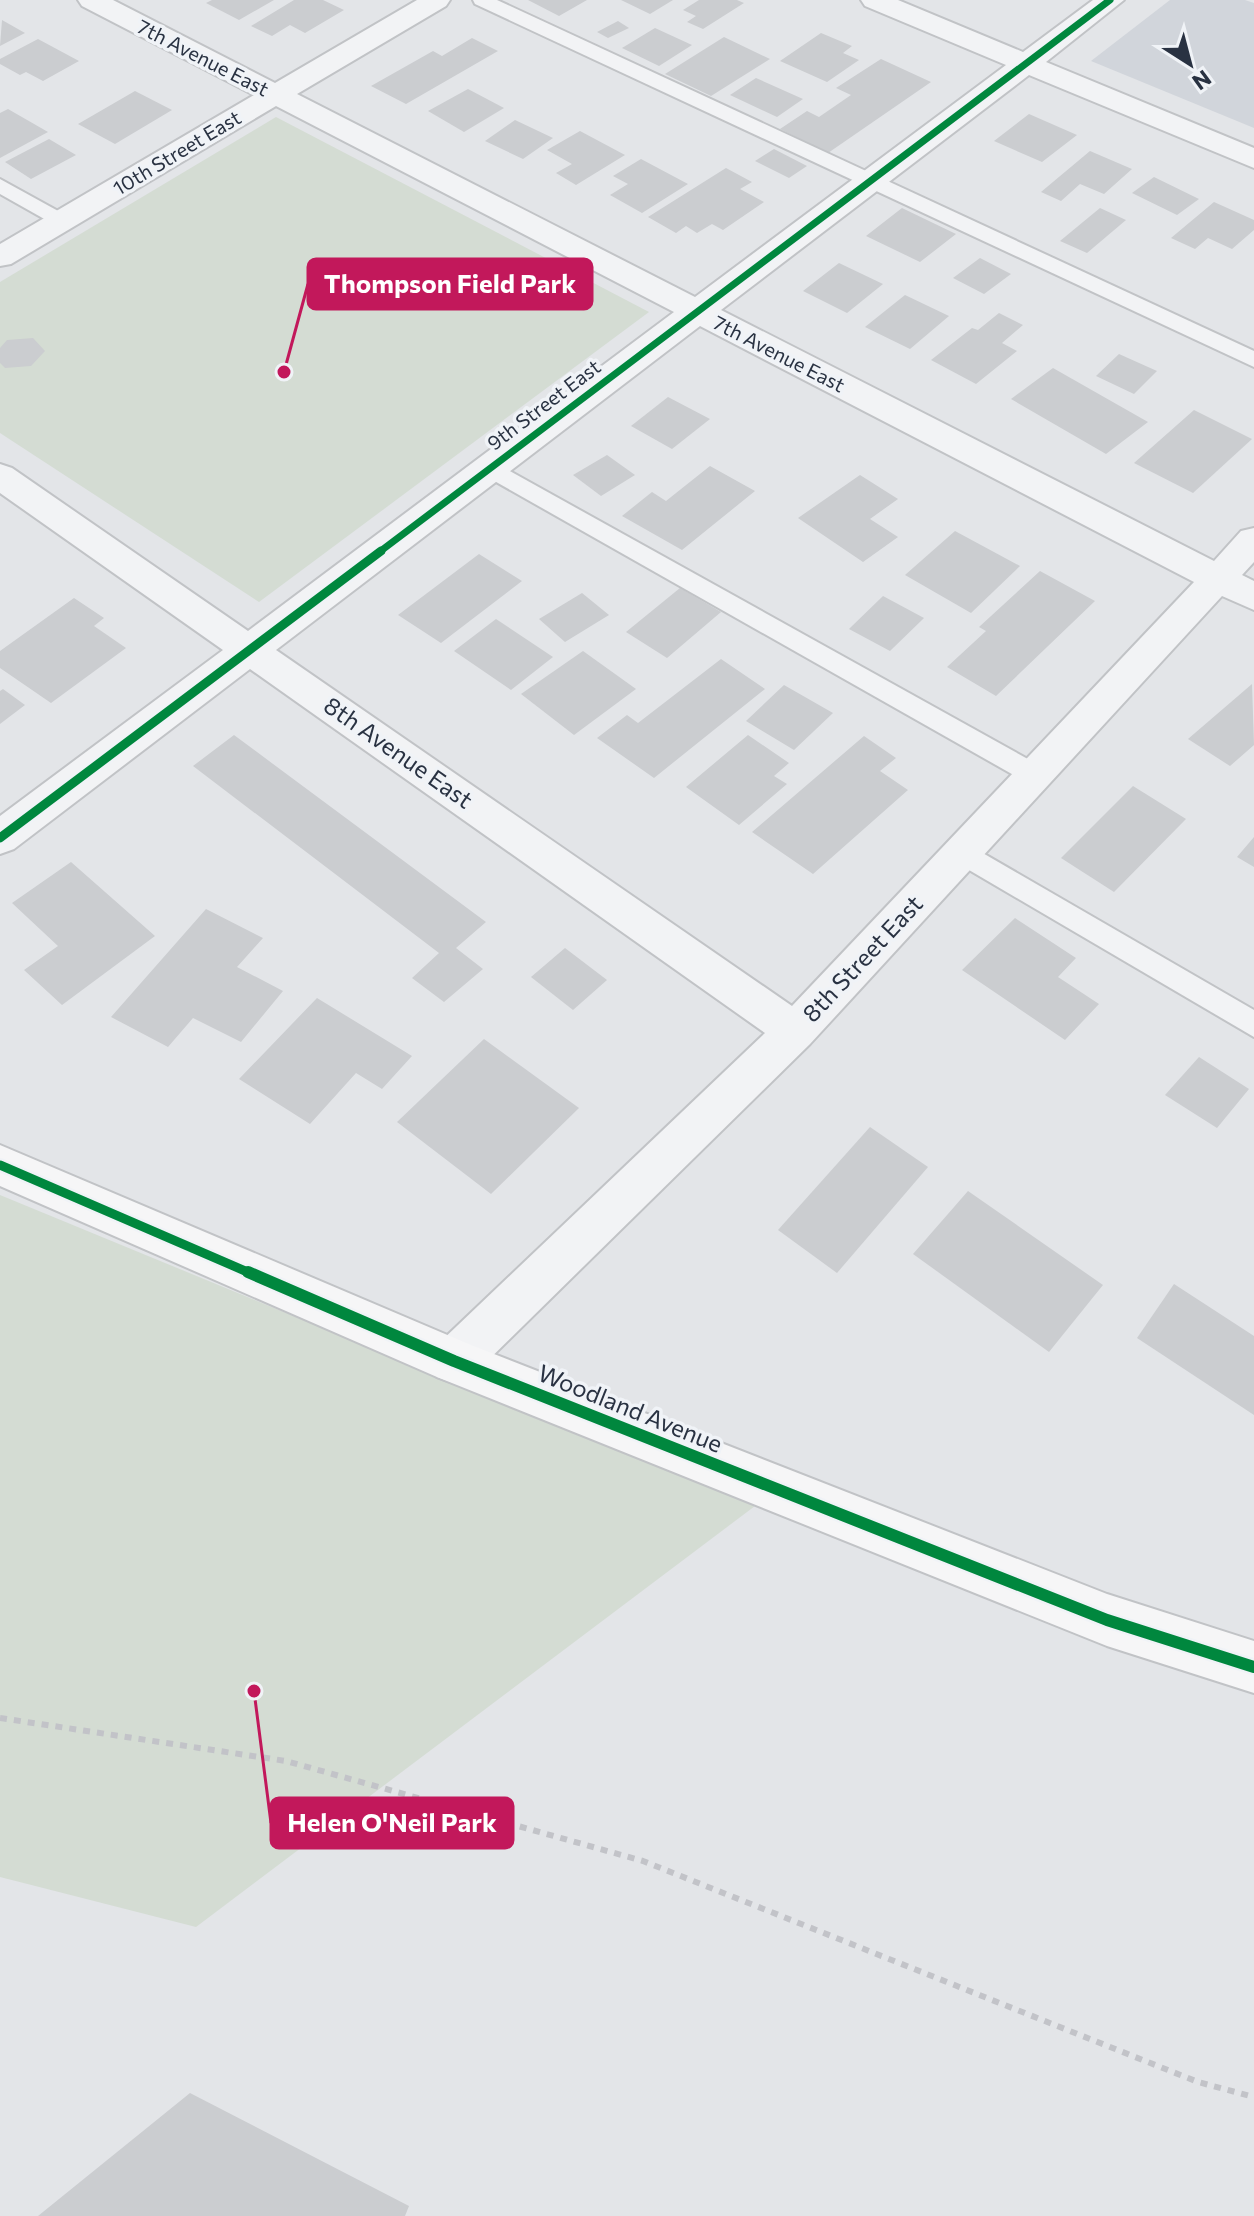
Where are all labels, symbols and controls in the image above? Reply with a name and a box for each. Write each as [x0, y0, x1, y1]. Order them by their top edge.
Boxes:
street label: 7th Avenue East [134, 14, 273, 101]
north arrow [1150, 24, 1230, 104]
text: N [1187, 65, 1217, 96]
street label: 10th Street East [108, 105, 245, 200]
callout: Thompson Field Park [308, 259, 592, 309]
text: Thompson Field Park [324, 267, 576, 298]
street label: 7th Avenue East [710, 310, 849, 397]
street label: 9th Street East [482, 354, 605, 455]
street label: 8th Avenue East [319, 690, 479, 814]
street label: 8th Street East [796, 888, 928, 1027]
street label: Woodland Avenue [534, 1357, 727, 1458]
callout: Helen O'Neil Park [271, 1798, 513, 1848]
text: Helen O'Neil Park [287, 1806, 497, 1837]

